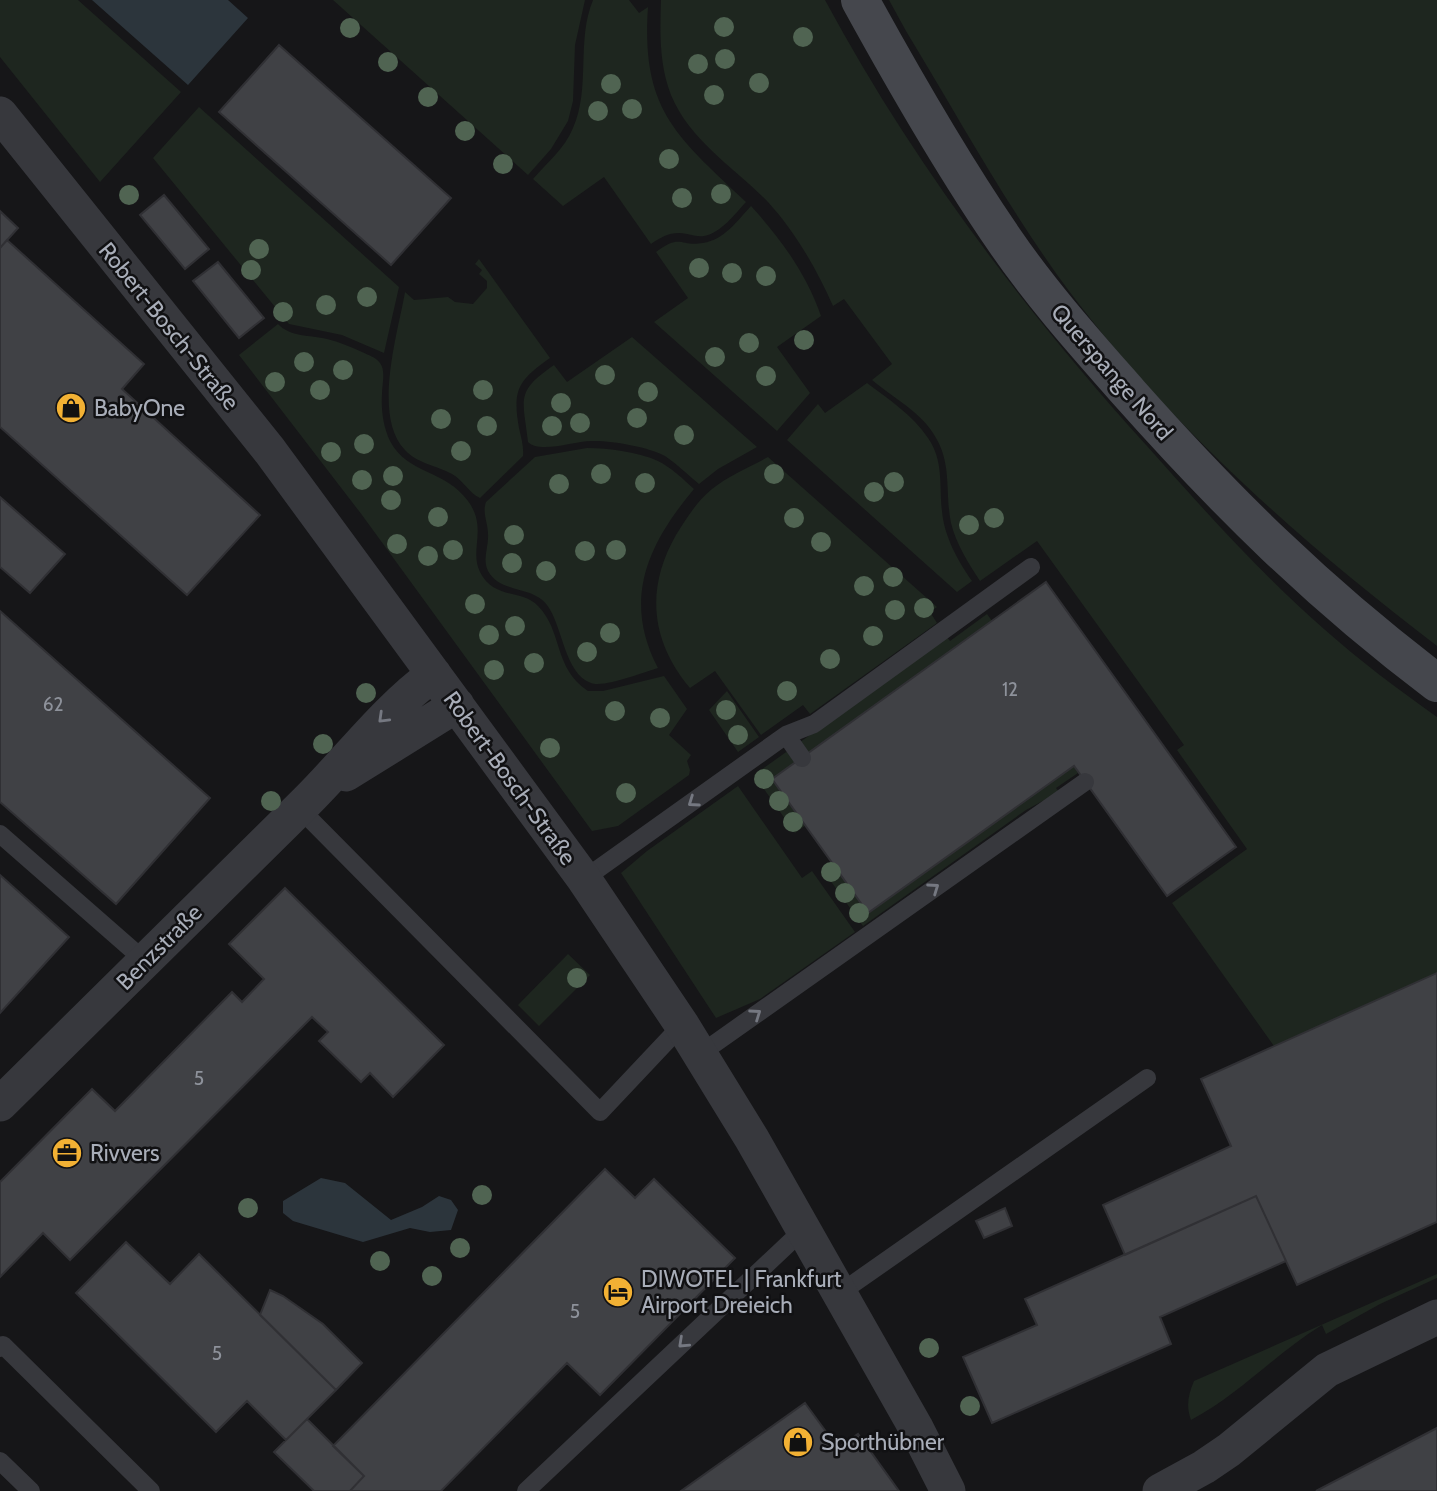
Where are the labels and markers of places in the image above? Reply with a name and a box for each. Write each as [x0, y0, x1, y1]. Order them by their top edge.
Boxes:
shop icon: BabyOne [54, 391, 88, 425]
place label: BabyOne [94, 394, 185, 422]
office icon: Rivvers [50, 1136, 84, 1170]
place label: Rivvers [90, 1139, 160, 1167]
place label: DIWOTEL | Frankfurt Airport Dreieich [641, 1265, 842, 1319]
hotel icon: DIWOTEL | Frankfurt Airport Dreieich [601, 1275, 635, 1309]
shop icon: Sporthübner [781, 1425, 815, 1459]
place label: Sporthübner [821, 1428, 945, 1456]

